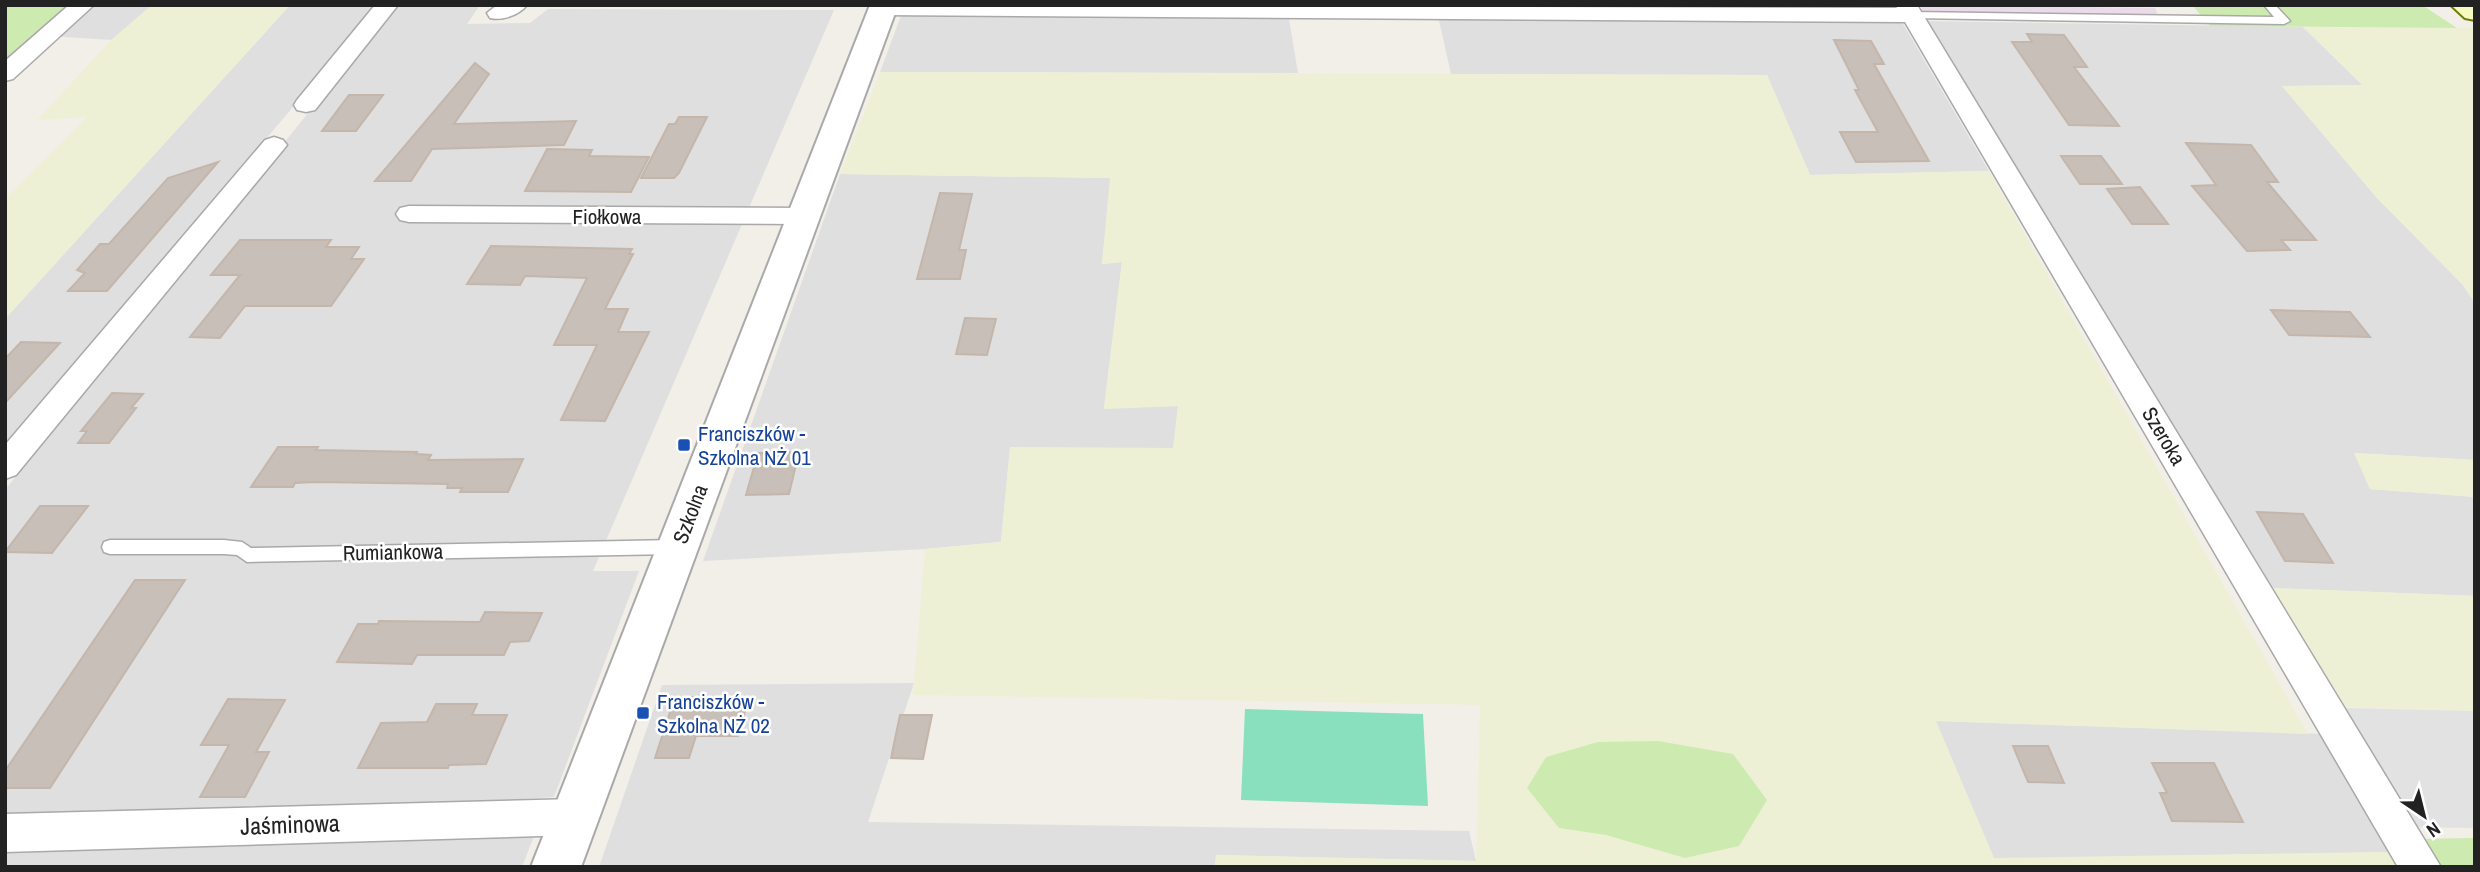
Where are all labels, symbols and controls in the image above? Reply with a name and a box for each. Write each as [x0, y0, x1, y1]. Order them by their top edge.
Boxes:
street label: Fiołkowa [573, 202, 642, 231]
street label: Szeroka [2135, 401, 2193, 471]
place label: Franciszków - Szkolna NŻ 01 [698, 419, 811, 472]
marker: Franciszków - Szkolna NŻ 01 [676, 437, 692, 453]
street label: Szkolna [665, 480, 715, 548]
street label: Rumiankowa [343, 537, 444, 567]
place label: Franciszków - Szkolna NŻ 02 [657, 687, 770, 740]
marker: Franciszków - Szkolna NŻ 02 [635, 705, 651, 721]
north arrow [2389, 781, 2459, 851]
street label: Jaśminowa [240, 806, 340, 842]
text: N [2422, 816, 2446, 844]

